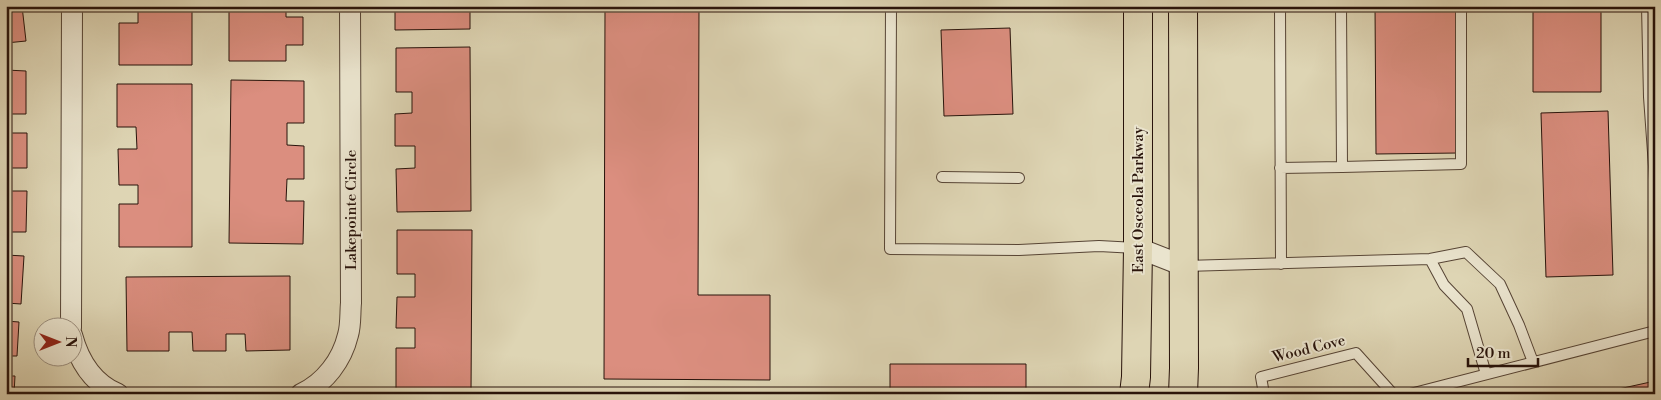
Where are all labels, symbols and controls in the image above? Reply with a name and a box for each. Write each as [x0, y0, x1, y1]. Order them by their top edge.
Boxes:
street label: East Osceola Parkway [1129, 126, 1148, 273]
street label: Lakepointe Circle [342, 150, 361, 270]
north arrow [32, 318, 82, 368]
street label: Wood Cove [1270, 331, 1347, 367]
scale bar [1468, 335, 1538, 367]
text: N [61, 336, 79, 348]
text: 20 m [1476, 344, 1511, 363]

